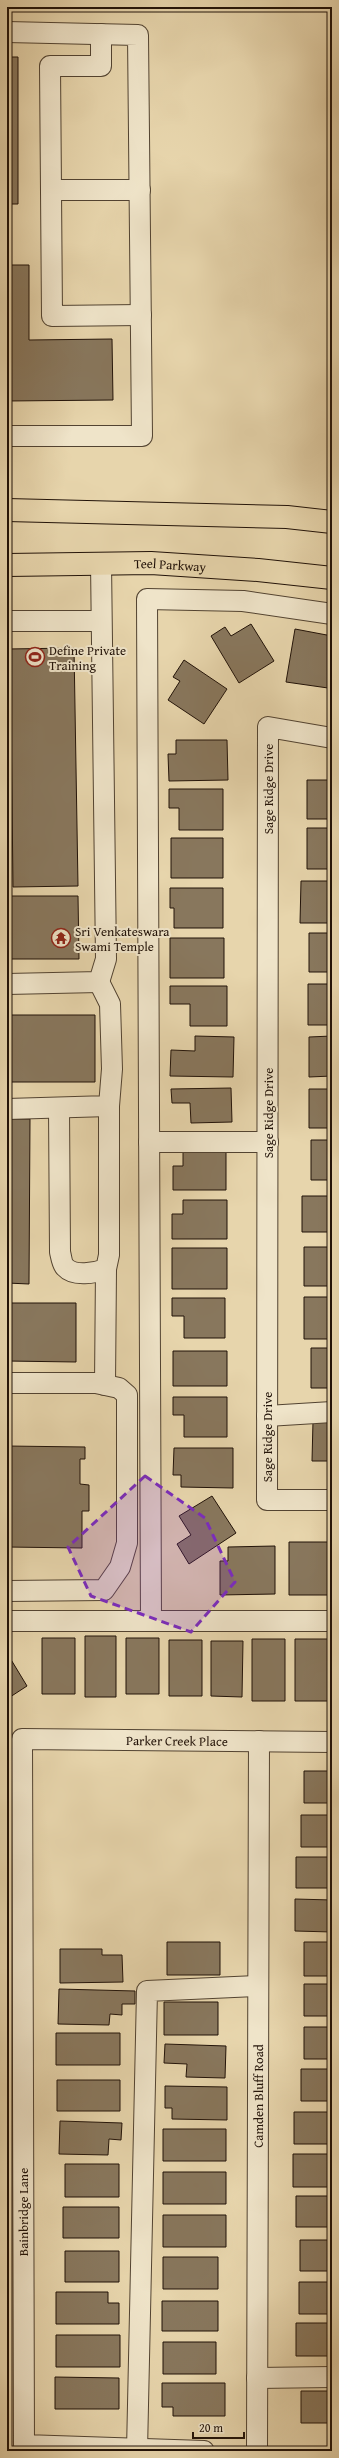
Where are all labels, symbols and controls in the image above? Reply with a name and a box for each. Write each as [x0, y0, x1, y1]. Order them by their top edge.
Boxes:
street label: Teel Parkway [134, 553, 207, 576]
place label: Define Private Training [49, 641, 126, 675]
sports icon: Define Private Training [24, 646, 46, 668]
street label: Sage Ridge Drive [259, 744, 278, 834]
place label: Sri Venkateswara Swami Temple [75, 922, 170, 956]
temple icon: Sri Venkateswara Swami Temple [50, 927, 72, 949]
street label: Sage Ridge Drive [259, 1068, 278, 1158]
street label: Sage Ridge Drive [258, 1392, 277, 1482]
street label: Parker Creek Place [126, 1731, 228, 1750]
street label: Camden Bluff Road [248, 2044, 268, 2148]
street label: Bainbridge Lane [14, 2168, 33, 2256]
scale bar [193, 2414, 244, 2440]
text: 20 m [199, 2419, 223, 2436]

